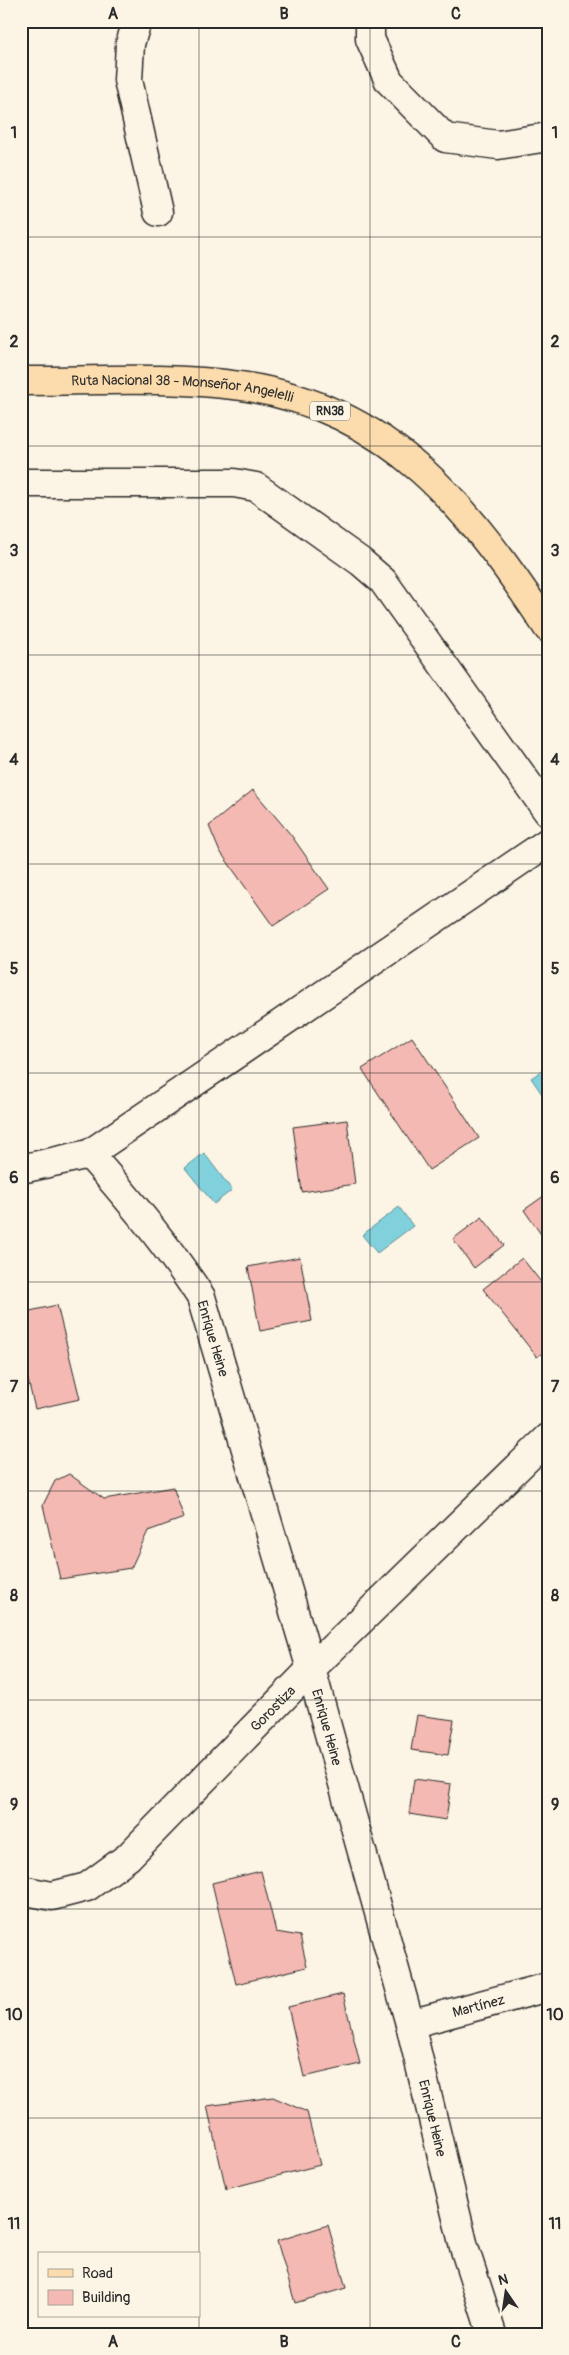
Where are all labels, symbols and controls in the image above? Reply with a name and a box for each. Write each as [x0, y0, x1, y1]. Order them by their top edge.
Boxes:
text: A [108, 4, 119, 24]
text: B [279, 4, 289, 24]
text: C [451, 4, 461, 24]
text: 1 [11, 123, 17, 143]
text: 1 [552, 123, 558, 143]
text: 2 [10, 332, 19, 352]
text: 2 [551, 332, 560, 352]
street label: Ruta Nacional 38 - Monseñor Angelelli [71, 371, 296, 406]
road number: RN38 [310, 402, 350, 421]
text: 3 [10, 541, 19, 561]
text: 3 [551, 541, 560, 561]
text: 4 [9, 750, 19, 770]
text: 4 [550, 750, 560, 770]
text: 5 [10, 959, 19, 979]
text: 5 [551, 959, 560, 979]
text: 6 [9, 1168, 19, 1188]
text: 6 [550, 1168, 560, 1188]
street label: Enrique Heine [194, 1298, 233, 1379]
text: 7 [10, 1377, 19, 1397]
text: 7 [551, 1377, 560, 1397]
text: 8 [10, 1586, 18, 1606]
text: 8 [551, 1586, 559, 1606]
street label: Gorostiza [247, 1682, 299, 1735]
street label: Enrique Heine [308, 1687, 346, 1767]
text: 9 [10, 1795, 18, 1815]
text: 9 [551, 1795, 559, 1815]
street label: Martínez [451, 1990, 507, 2021]
text: 10 [5, 2005, 23, 2025]
text: 10 [546, 2005, 564, 2025]
street label: Enrique Heine [415, 2078, 450, 2158]
text: 11 [8, 2214, 20, 2234]
text: 11 [549, 2214, 561, 2234]
legend [38, 2252, 200, 2318]
text: Road [82, 2264, 113, 2283]
north arrow [482, 2268, 532, 2318]
text: N [497, 2270, 510, 2289]
text: Building [82, 2288, 130, 2307]
text: A [108, 2332, 119, 2352]
text: B [279, 2332, 289, 2352]
text: C [451, 2332, 461, 2352]

